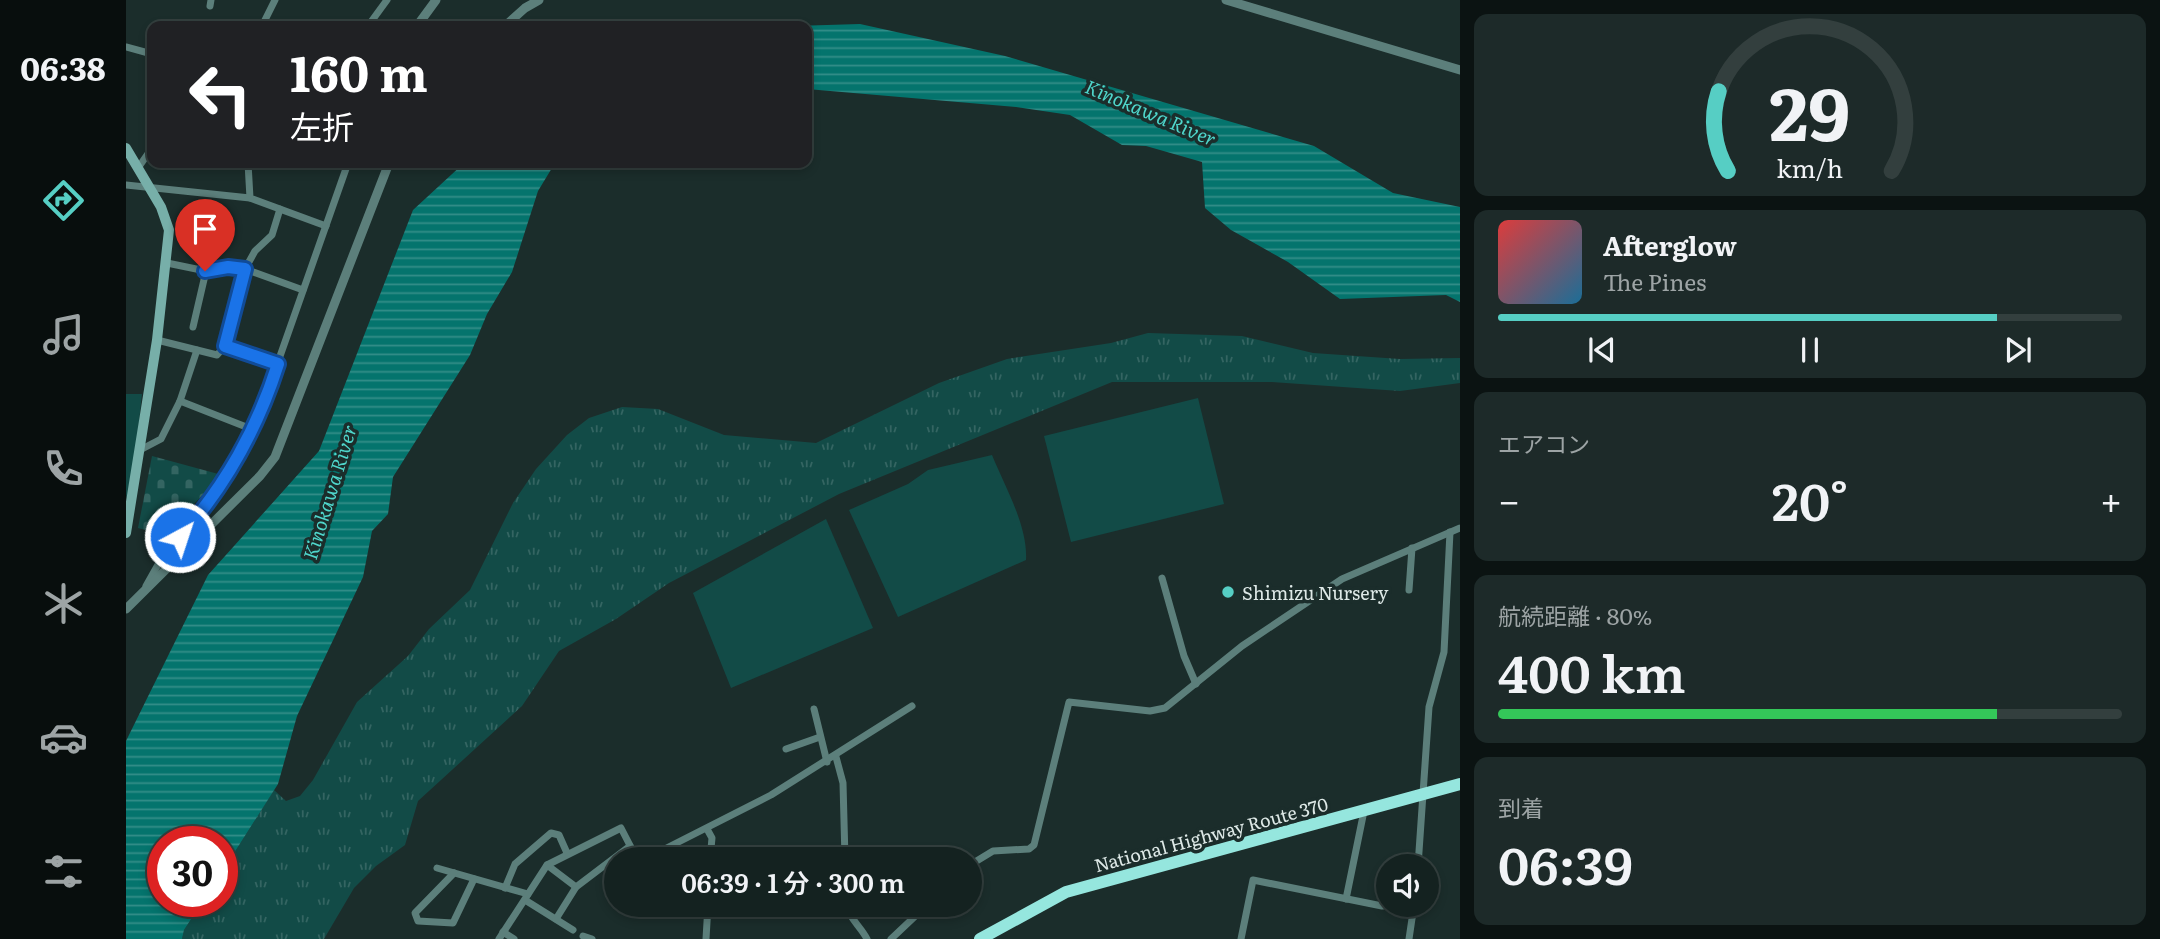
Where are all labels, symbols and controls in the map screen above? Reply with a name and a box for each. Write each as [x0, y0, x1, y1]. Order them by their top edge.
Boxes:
text: 160 m [290, 34, 428, 107]
text: 06:38 [20, 43, 106, 91]
icon: left [175, 49, 266, 140]
text: 29 [1769, 55, 1851, 163]
water label: Kinokawa River [1081, 72, 1221, 152]
text: 左折 [290, 101, 354, 149]
text: km/h [1777, 149, 1843, 186]
icon: directions [39, 176, 88, 225]
pin [175, 199, 235, 271]
icon: arrive [186, 210, 224, 248]
text: Afterglow [1603, 225, 1737, 264]
text: The Pines [1603, 264, 1706, 298]
icon: music [39, 310, 88, 359]
icon: previous [1583, 331, 1621, 369]
icon: pause [1791, 331, 1829, 369]
icon: next [1999, 331, 2037, 369]
water label: Kinokawa River [295, 421, 363, 563]
text: エアコン [1498, 426, 1590, 460]
icon: phone [39, 444, 88, 493]
text: 20° [1772, 460, 1848, 537]
text: − [1498, 470, 1520, 527]
text: + [2100, 470, 2122, 527]
position arrow [143, 500, 217, 574]
icon: climate [39, 579, 88, 628]
place label: Shimizu Nursery [1242, 579, 1389, 606]
marker: Shimizu Nursery [1220, 584, 1236, 600]
text: 航続距離 · 80% [1498, 598, 1652, 632]
text: 400 km [1498, 632, 1686, 709]
icon: car [39, 713, 88, 762]
street label: National Highway Route 370 [1091, 790, 1331, 878]
text: 到着 [1498, 790, 1544, 824]
text: 06:39 [1498, 824, 1633, 901]
speed limit sign: 30 [147, 826, 238, 917]
icon: filters [39, 847, 88, 896]
map controls [1376, 854, 1439, 917]
button: sound [1376, 854, 1439, 917]
text: 06:39 · 1 分 · 300 m [681, 862, 905, 901]

